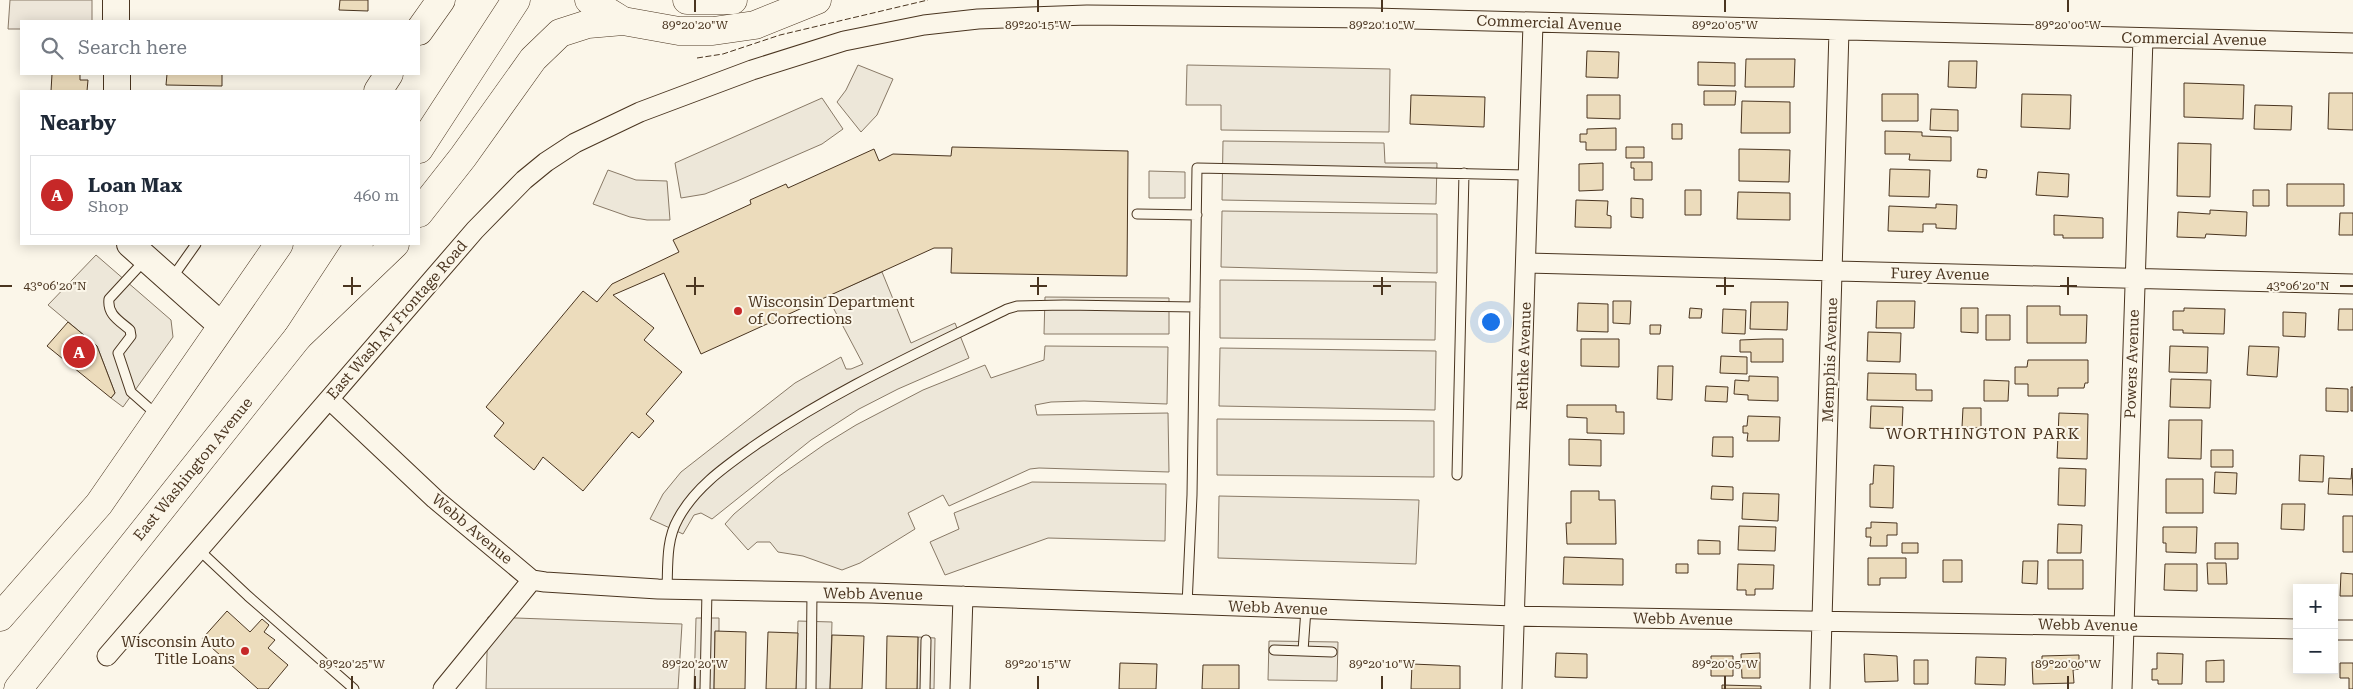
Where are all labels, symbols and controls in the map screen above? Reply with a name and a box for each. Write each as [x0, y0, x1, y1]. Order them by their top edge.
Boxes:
street label: Commercial Avenue [1476, 11, 1622, 35]
text: 89°20'20"W [662, 18, 729, 32]
text: 89°20'15"W [1005, 18, 1072, 32]
text: 89°20'10"W [1349, 18, 1416, 32]
text: 89°20'05"W [1692, 18, 1759, 32]
text: 89°20'00"W [2035, 18, 2102, 32]
search box [20, 20, 420, 75]
street label: Commercial Avenue [2121, 29, 2267, 49]
icon: search [38, 34, 66, 62]
text: Search here [78, 36, 187, 59]
text: Nearby [40, 111, 116, 135]
text: Loan Max [88, 174, 182, 197]
text: A [51, 186, 63, 205]
text: 460 m [353, 186, 399, 205]
text: Shop [88, 197, 129, 216]
street label: East Wash Av Frontage Road [323, 237, 471, 403]
street label: Furey Avenue [1890, 264, 1990, 284]
text: 43°06'20"N [23, 279, 87, 293]
text: 43°06'20"N [2266, 279, 2330, 293]
place label: Wisconsin Department of Corrections [748, 293, 915, 328]
street label: Memphis Avenue [1819, 297, 1841, 423]
street label: Rethke Avenue [1513, 302, 1535, 410]
marker: Wisconsin Department of Corrections [732, 305, 744, 317]
your location [1478, 309, 1504, 335]
street label: Powers Avenue [2121, 309, 2143, 419]
pin: A [63, 333, 95, 371]
street label: East Washington Avenue [130, 394, 256, 544]
district label: WORTHINGTON PARK [1886, 424, 2080, 443]
street label: Webb Avenue [428, 490, 516, 568]
street label: Webb Avenue [823, 584, 923, 604]
map controls [2293, 584, 2338, 674]
button: + [2293, 584, 2338, 629]
street label: Webb Avenue [1228, 597, 1328, 619]
street label: Webb Avenue [1633, 609, 1733, 629]
street label: Webb Avenue [2038, 615, 2138, 635]
button: − [2293, 629, 2338, 674]
place label: Wisconsin Auto Title Loans [121, 633, 235, 668]
marker: Wisconsin Auto Title Loans [239, 645, 251, 657]
text: 89°20'25"W [319, 657, 386, 671]
text: 89°20'20"W [662, 657, 729, 671]
text: 89°20'15"W [1005, 657, 1072, 671]
text: 89°20'10"W [1349, 657, 1416, 671]
text: 89°20'05"W [1692, 657, 1759, 671]
text: 89°20'00"W [2035, 657, 2102, 671]

